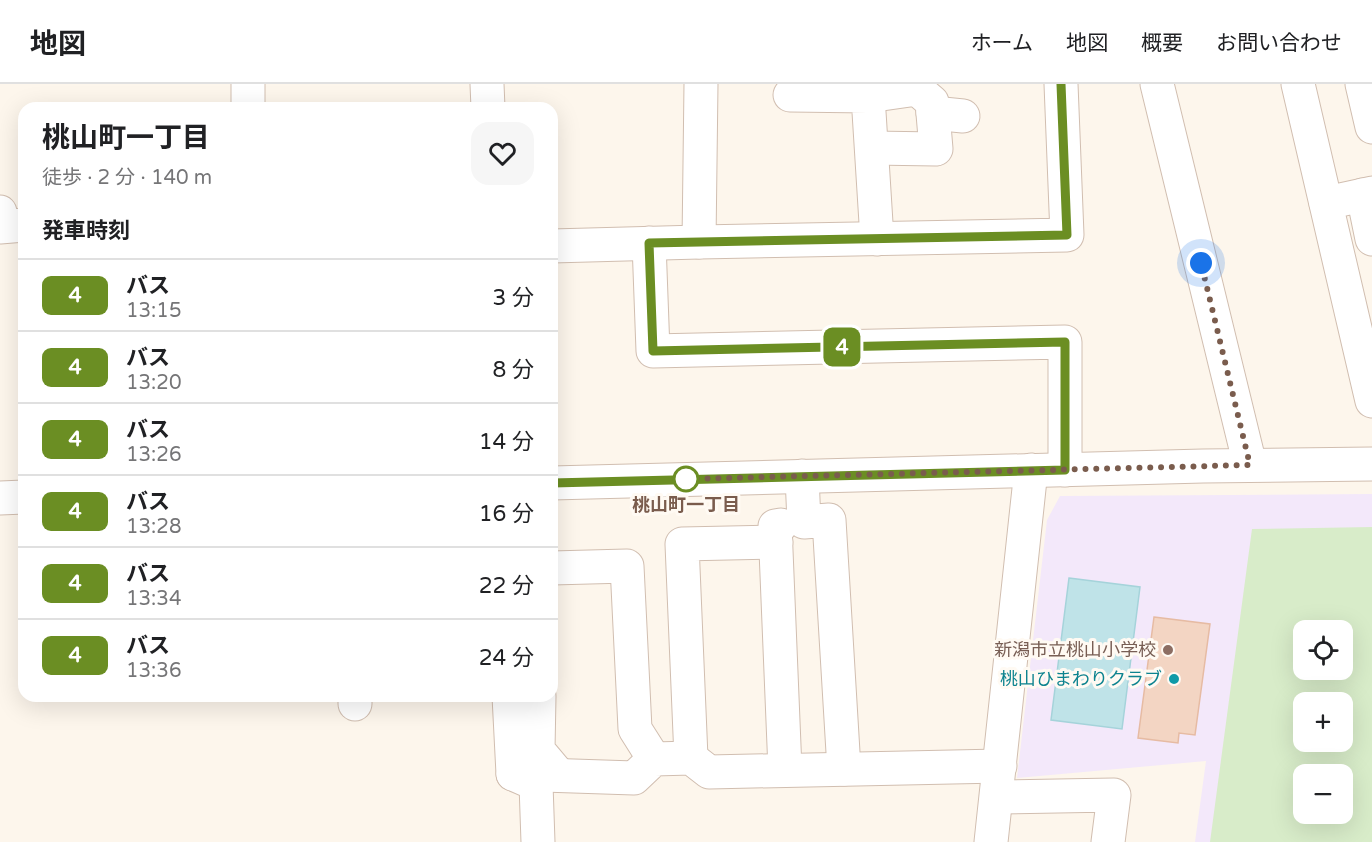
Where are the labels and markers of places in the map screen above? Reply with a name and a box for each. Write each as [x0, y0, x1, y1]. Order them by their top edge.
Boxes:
marker: 桃山町一丁目 [673, 466, 699, 492]
place label: 桃山町一丁目 [632, 494, 740, 516]
place label: 新潟市立桃山小学校 [994, 639, 1156, 661]
marker: 新潟市立桃山小学校 [1161, 643, 1175, 657]
place label: 桃山ひまわりクラブ [1000, 668, 1162, 690]
marker: 桃山ひまわりクラブ [1167, 672, 1181, 686]

